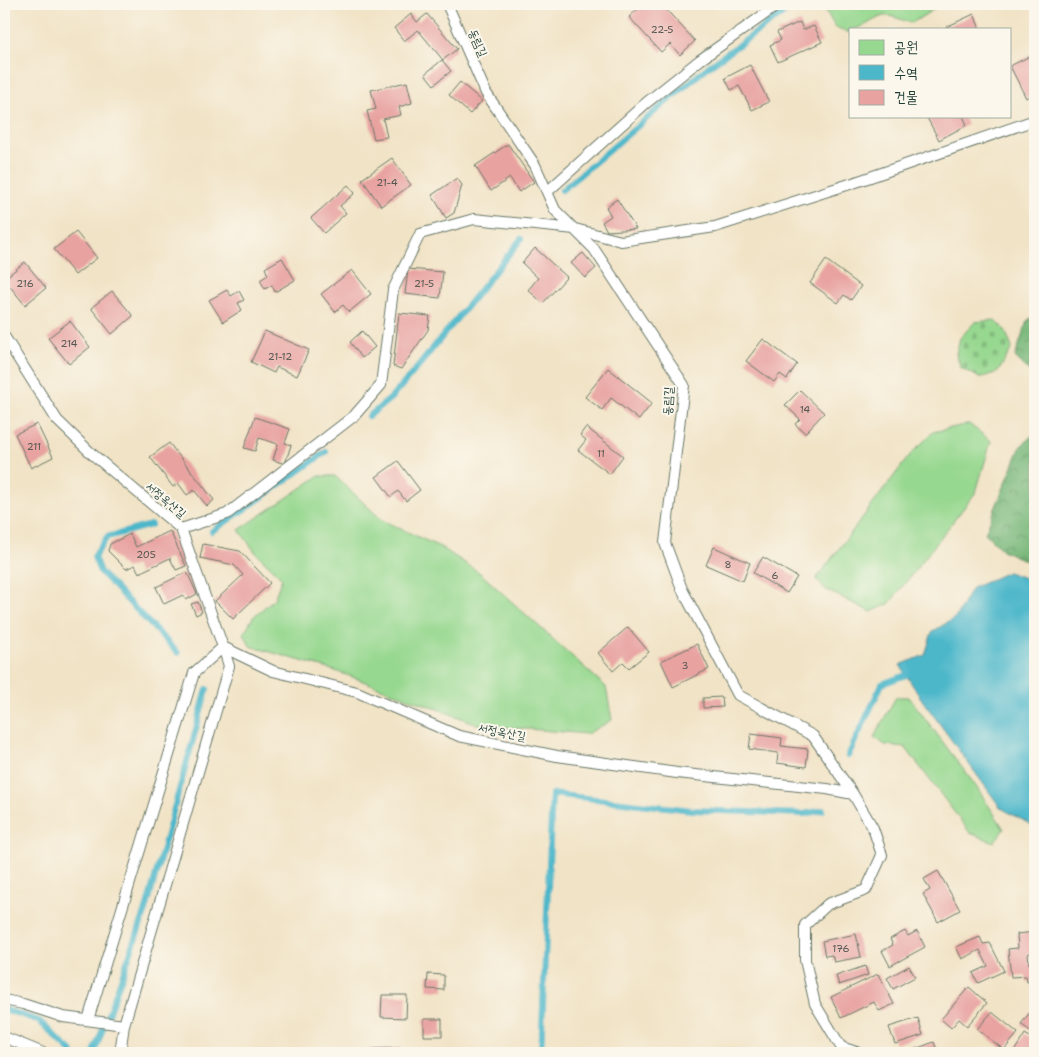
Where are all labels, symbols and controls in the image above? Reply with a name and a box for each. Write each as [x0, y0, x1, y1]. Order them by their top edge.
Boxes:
house number: 22-5 [651, 23, 673, 36]
street label: 동림길 [465, 27, 491, 60]
legend [849, 28, 1012, 118]
text: 공원 [894, 37, 918, 57]
text: 수역 [894, 63, 918, 83]
text: 건물 [894, 87, 918, 107]
house number: 21-4 [376, 176, 398, 189]
house number: 216 [16, 277, 34, 290]
house number: 21-5 [414, 277, 434, 290]
house number: 214 [60, 337, 78, 350]
house number: 21-12 [268, 350, 292, 363]
street label: 동림길 [659, 386, 677, 416]
house number: 14 [800, 403, 810, 416]
house number: 211 [27, 440, 41, 453]
house number: 11 [597, 447, 605, 460]
street label: 서정옥산길 [142, 478, 190, 522]
house number: 205 [136, 548, 156, 561]
house number: 8 [725, 558, 732, 571]
house number: 6 [772, 569, 779, 582]
house number: 3 [682, 659, 689, 672]
street label: 서정옥산길 [477, 720, 528, 745]
house number: 176 [832, 942, 850, 955]

